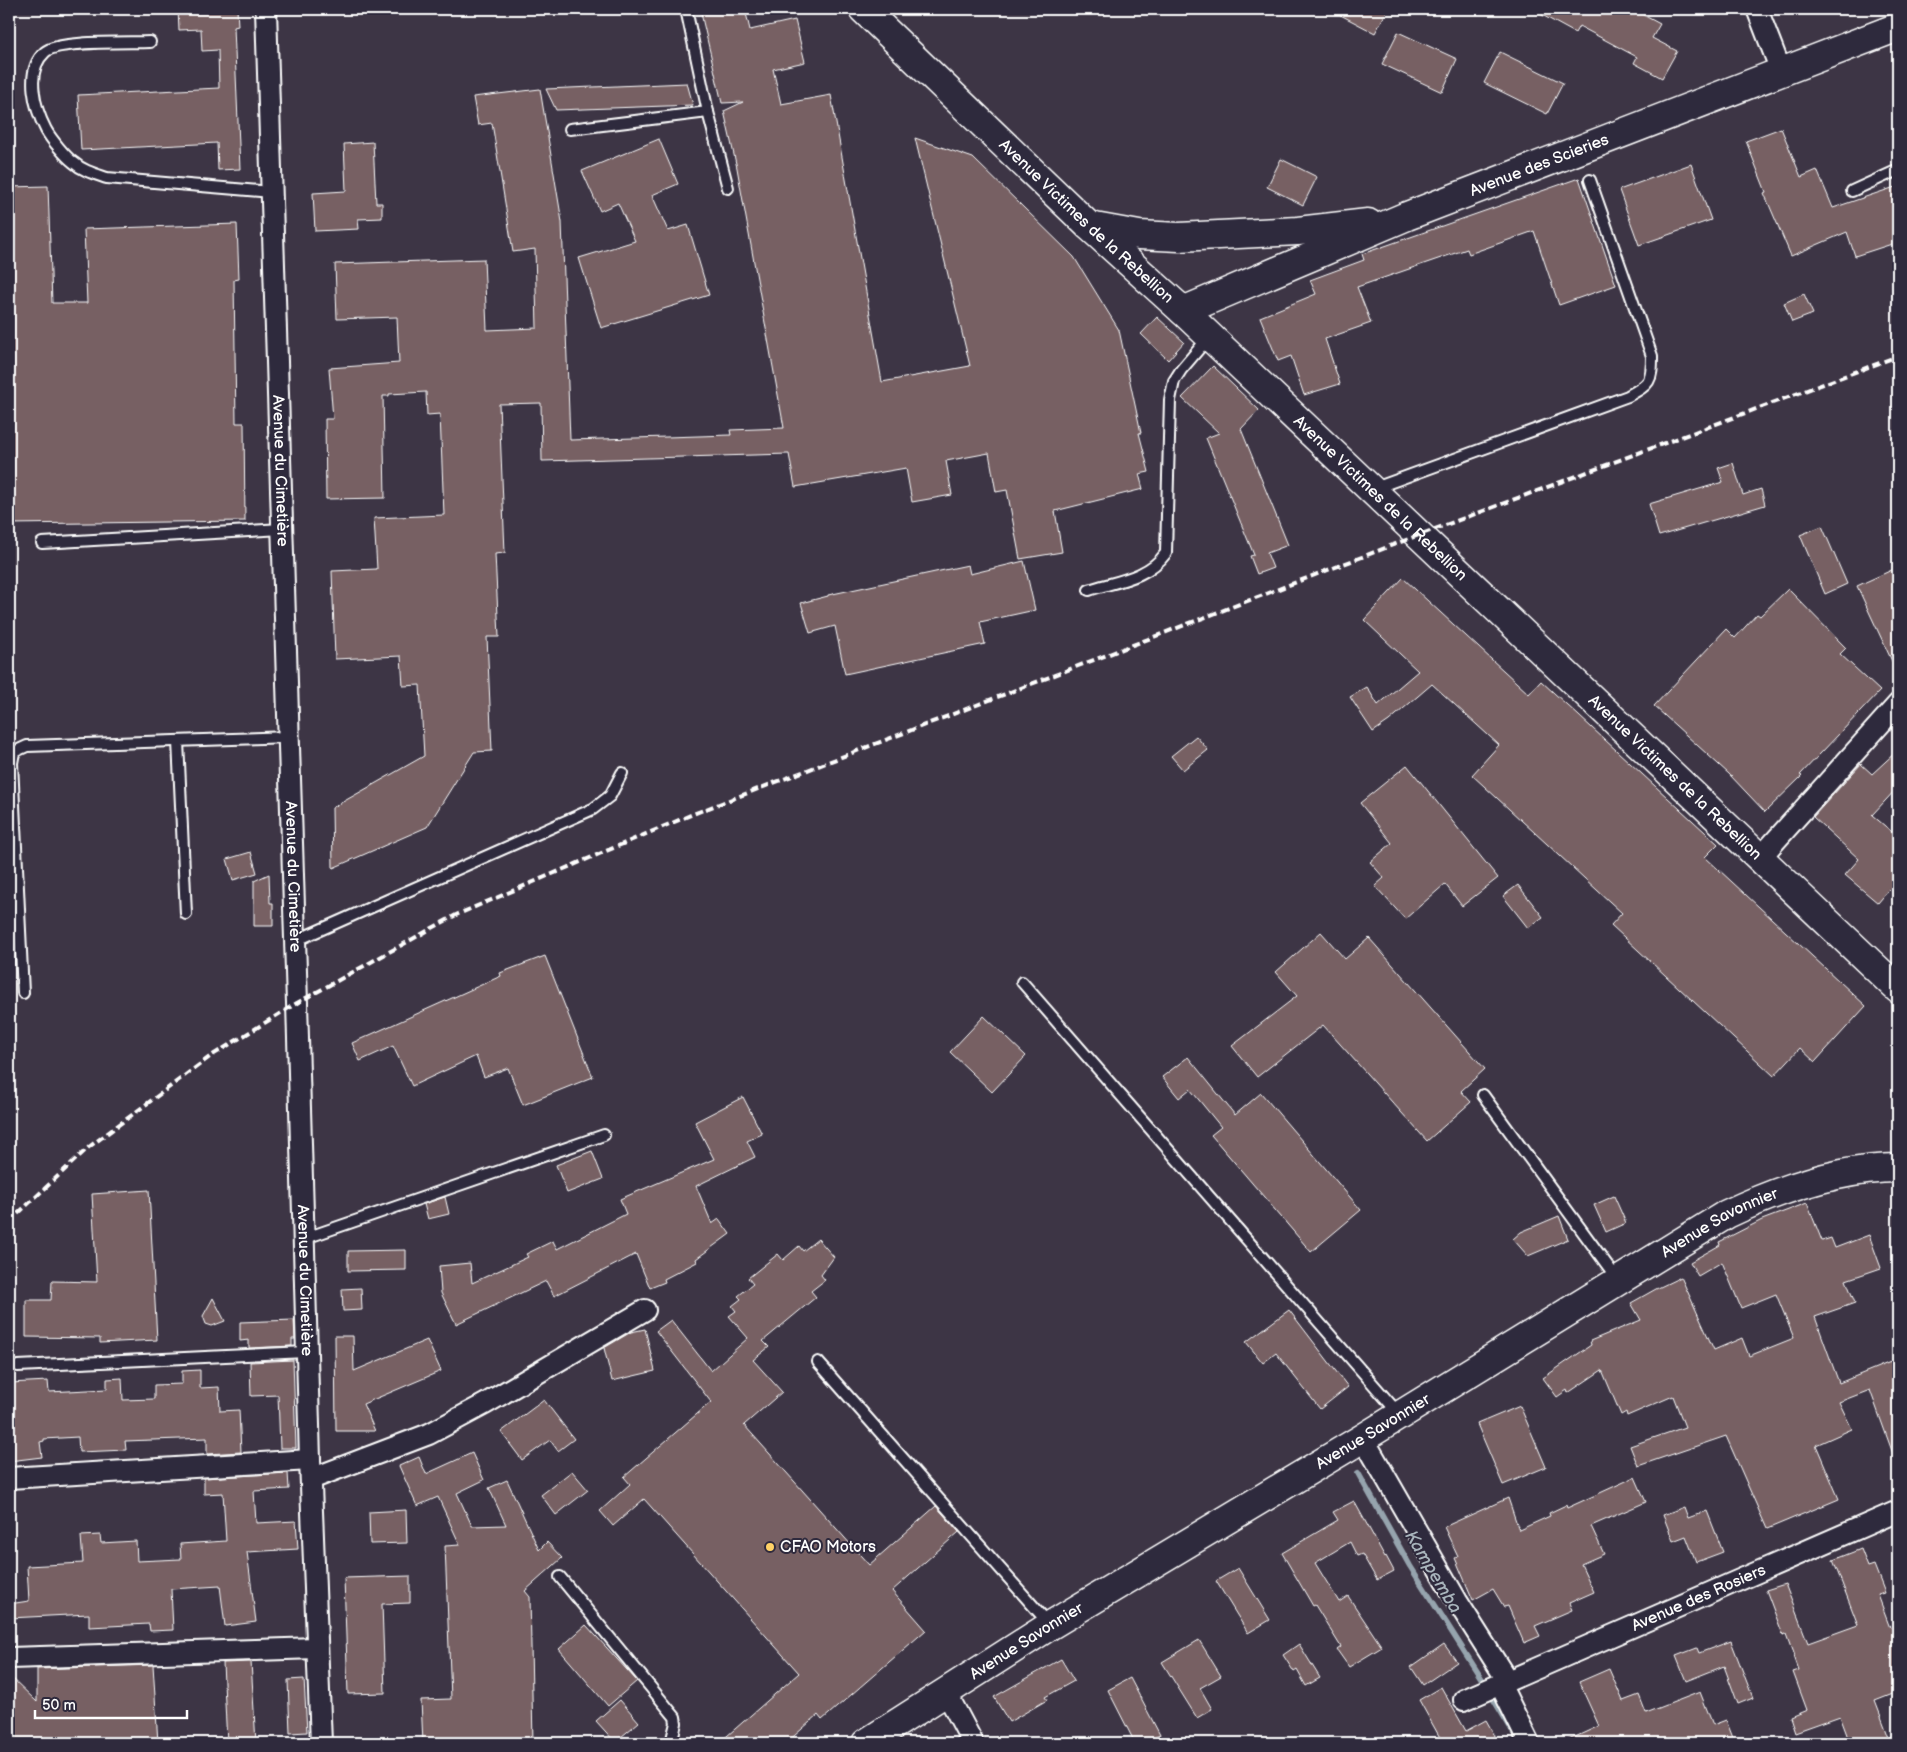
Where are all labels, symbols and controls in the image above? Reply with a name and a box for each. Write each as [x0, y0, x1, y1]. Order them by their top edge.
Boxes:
street label: Avenue des Scieries [1467, 130, 1611, 200]
street label: Avenue Victimes de la Rebellion [995, 135, 1177, 307]
street label: Avenue du Cimetière [269, 395, 292, 547]
street label: Avenue Victimes de la Rebellion [1290, 412, 1471, 585]
street label: Avenue Victimes de la Rebellion [1584, 691, 1766, 864]
street label: Avenue du Cimetière [281, 800, 305, 953]
street label: Avenue Savonnier [1658, 1184, 1781, 1262]
street label: Avenue du Cimetière [293, 1204, 317, 1357]
street label: Avenue Savonnier [1312, 1389, 1434, 1474]
water label: Kampemba [1400, 1527, 1466, 1617]
place label: CFAO Motors [780, 1538, 876, 1557]
marker: CFAO Motors [764, 1541, 776, 1553]
street label: Avenue des Rosiers [1629, 1560, 1769, 1635]
street label: Avenue Savonnier [966, 1598, 1087, 1684]
scale bar [35, 1687, 188, 1719]
text: 50 m [42, 1696, 76, 1715]

